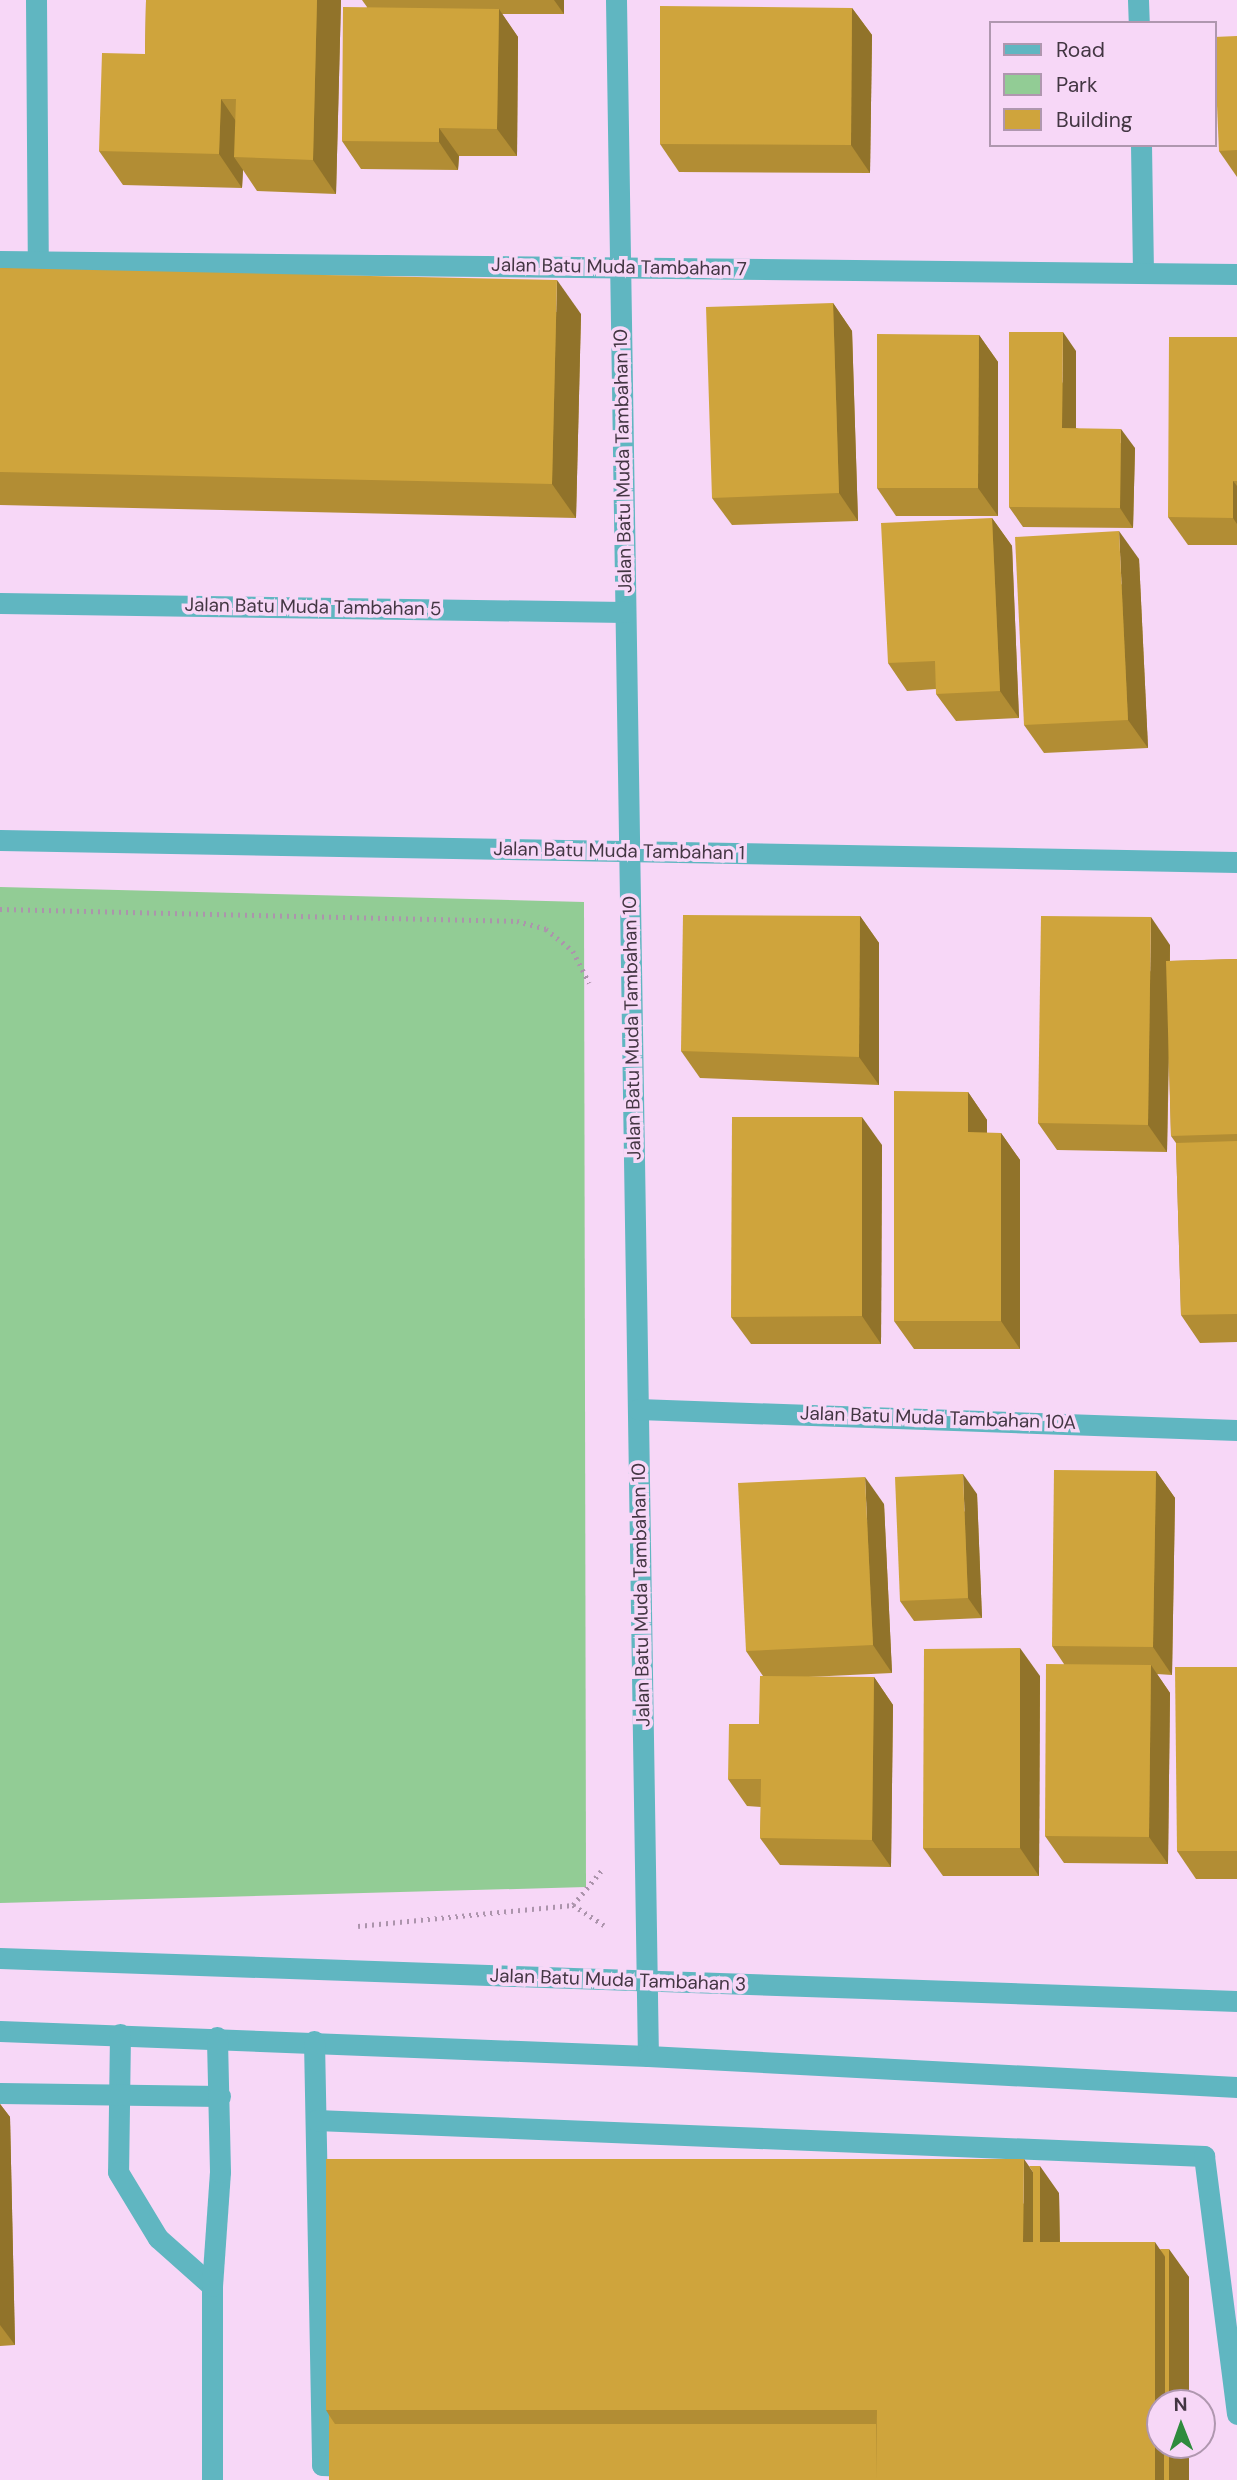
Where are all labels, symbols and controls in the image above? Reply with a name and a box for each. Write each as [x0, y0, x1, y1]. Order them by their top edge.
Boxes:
legend [988, 21, 1216, 147]
text: Road [1056, 36, 1105, 64]
text: Park [1056, 71, 1097, 99]
text: Building [1056, 106, 1132, 134]
street label: Jalan Batu Muda Tambahan 7 [491, 253, 747, 281]
street label: Jalan Batu Muda Tambahan 10 [609, 329, 637, 593]
street label: Jalan Batu Muda Tambahan 5 [184, 593, 442, 621]
street label: Jalan Batu Muda Tambahan 1 [493, 837, 745, 865]
street label: Jalan Batu Muda Tambahan 10 [618, 896, 646, 1160]
street label: Jalan Batu Muda Tambahan 10A [800, 1402, 1076, 1434]
street label: Jalan Batu Muda Tambahan 10 [627, 1463, 655, 1727]
street label: Jalan Batu Muda Tambahan 3 [489, 1964, 747, 1996]
north arrow [1146, 2389, 1216, 2459]
text: N [1174, 2392, 1188, 2417]

